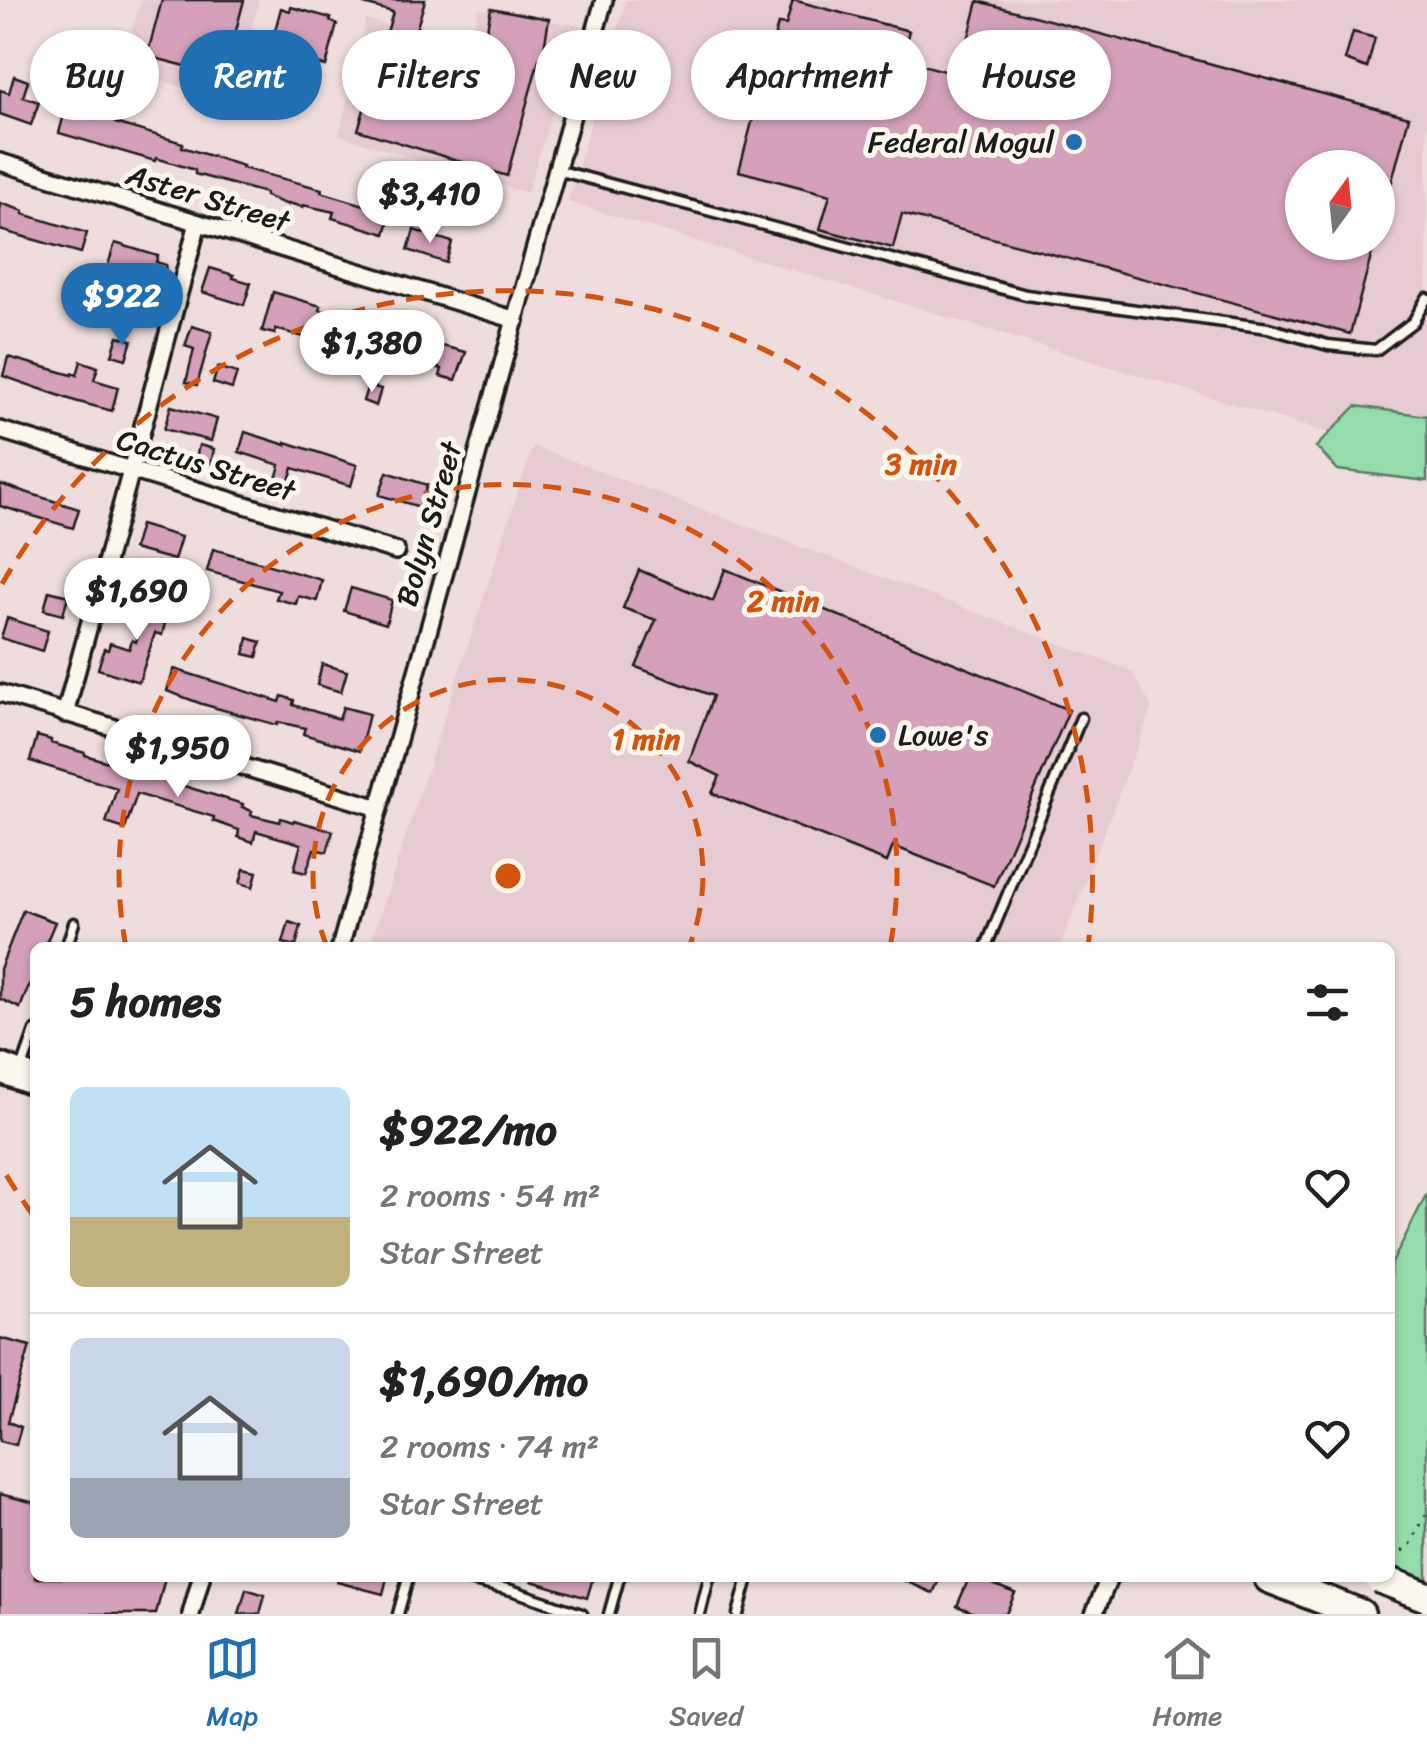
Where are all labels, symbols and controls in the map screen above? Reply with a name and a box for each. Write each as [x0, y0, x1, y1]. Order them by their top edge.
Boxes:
chip: Buy [30, 30, 159, 120]
chip: Rent [179, 30, 322, 120]
chip: Filters [342, 30, 515, 120]
chip: New [535, 30, 671, 120]
chip: Apartment [691, 30, 927, 120]
chip: House [947, 30, 1111, 120]
place label: Federal Mogul [868, 115, 1055, 169]
marker: Federal Mogul [1063, 131, 1085, 153]
street label: Aster Street [119, 147, 298, 249]
north arrow [1285, 150, 1395, 260]
map controls [1285, 150, 1395, 260]
pin: $3,410 [349, 161, 511, 246]
text: $3,410 [379, 165, 481, 222]
pin: $922 [63, 263, 181, 348]
text: $922 [83, 267, 161, 324]
pin: $1,380 [291, 310, 453, 395]
text: $1,380 [322, 314, 422, 371]
street label: Cactus Street [110, 412, 304, 518]
street label: Bolyn Street [380, 433, 479, 613]
text: 3 min [884, 437, 958, 491]
pin: $1,690 [56, 558, 218, 643]
text: $1,690 [86, 562, 188, 619]
text: 2 min [747, 574, 820, 628]
place label: Lowe's [898, 708, 988, 762]
text: 1 min [612, 712, 681, 766]
pin: $1,950 [97, 715, 259, 800]
text: $1,950 [126, 719, 230, 776]
marker: Lowe's [867, 724, 889, 746]
centre of rings [490, 858, 526, 894]
text: 5 homes [70, 965, 221, 1039]
icon: filters [1300, 975, 1355, 1030]
text: $922/mo [380, 1093, 557, 1167]
icon: home [150, 1127, 270, 1247]
icon: heart [1300, 1160, 1355, 1215]
text: 2 rooms · 54 m² [380, 1167, 600, 1224]
text: Star Street [380, 1224, 544, 1281]
text: $1,690/mo [380, 1344, 588, 1418]
icon: home [150, 1378, 270, 1498]
icon: heart [1300, 1411, 1355, 1466]
text: 2 rooms · 74 m² [380, 1418, 599, 1475]
text: Star Street [380, 1475, 544, 1532]
tab: Map [205, 1631, 260, 1740]
tab: Saved [669, 1631, 743, 1740]
tab: Home [1152, 1631, 1222, 1740]

